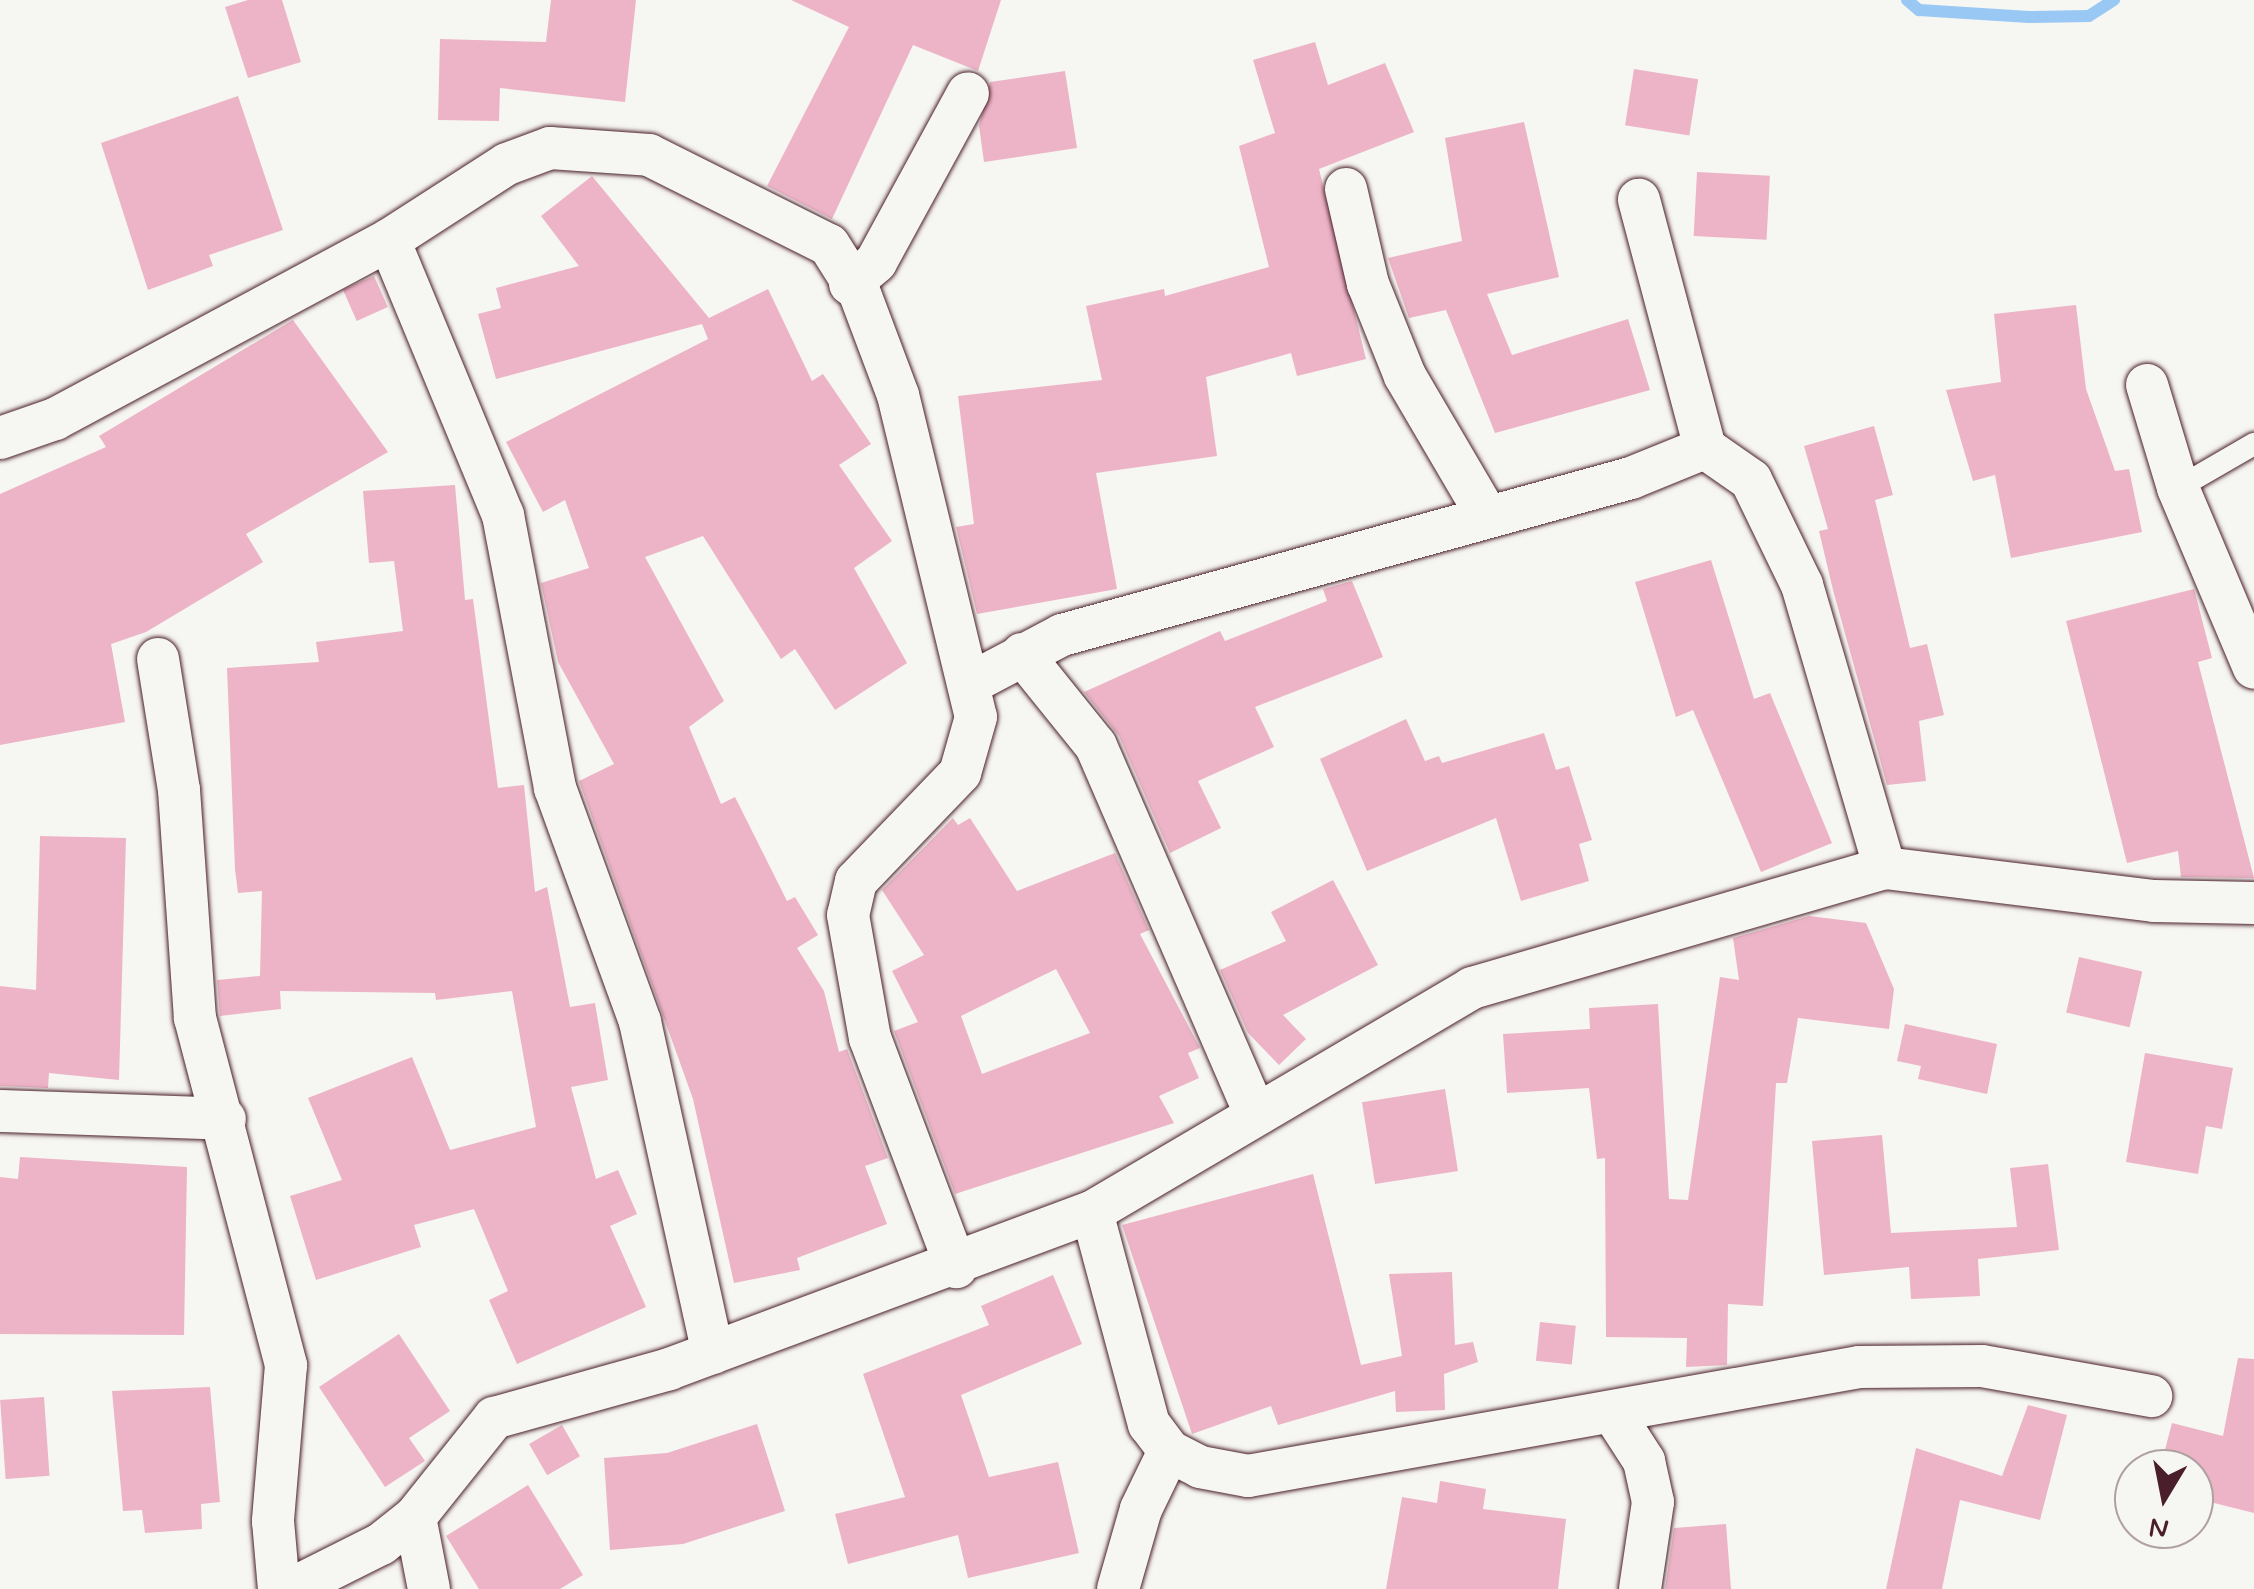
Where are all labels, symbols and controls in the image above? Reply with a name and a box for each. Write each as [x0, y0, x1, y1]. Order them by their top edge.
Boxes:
north arrow [2114, 1449, 2214, 1549]
text: N [2147, 1507, 2171, 1547]

